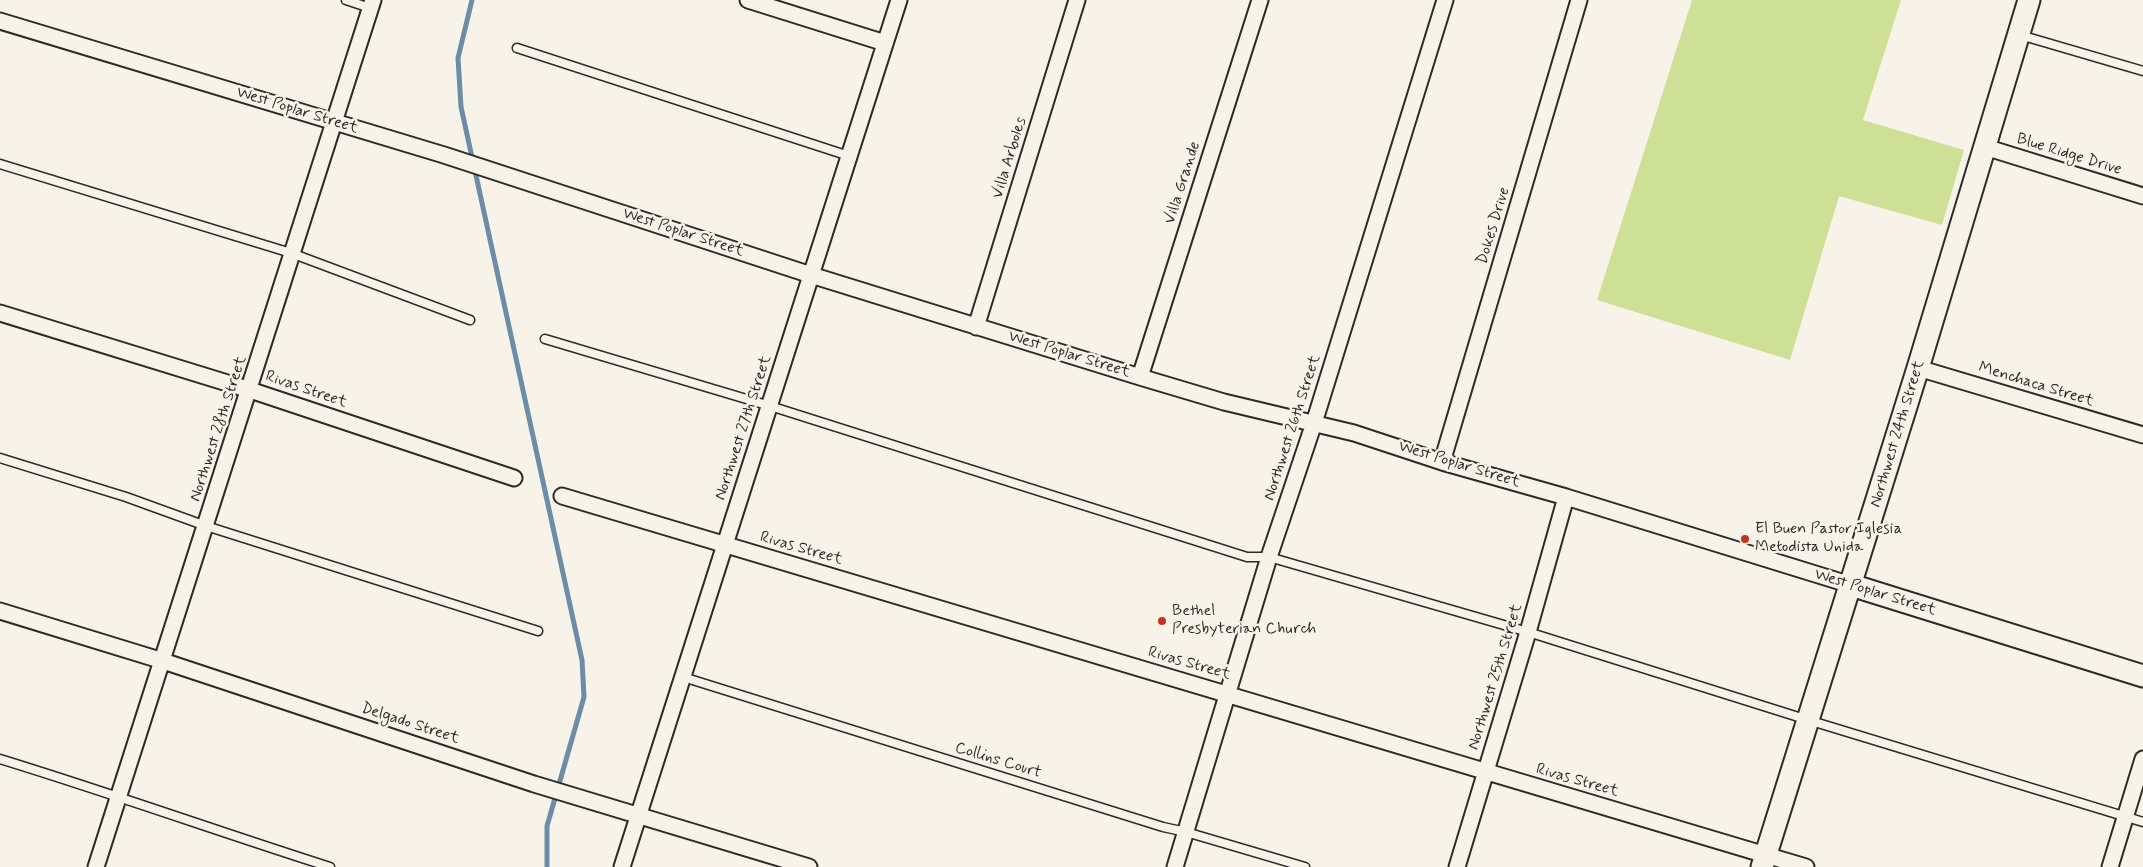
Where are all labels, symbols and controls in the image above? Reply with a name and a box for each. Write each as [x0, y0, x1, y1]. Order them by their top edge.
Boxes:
street label: West Poplar Street [234, 83, 360, 139]
street label: Villa Arboles [989, 115, 1031, 201]
street label: Blue Ridge Drive [2014, 130, 2124, 180]
street label: Villa Grande [1161, 139, 1205, 227]
street label: Dokes Drive [1473, 185, 1515, 267]
street label: West Poplar Street [620, 204, 746, 262]
street label: West Poplar Street [1006, 327, 1132, 383]
street label: Northwest 27th Street [712, 353, 776, 503]
street label: Northwest 26th Street [1260, 353, 1326, 503]
street label: Northwest 28th Street [186, 354, 252, 504]
street label: Northwest 24th Street [1867, 358, 1929, 510]
street label: Menchaca Street [1976, 358, 2096, 412]
street label: Rivas Street [263, 367, 349, 413]
street label: West Poplar Street [1396, 437, 1522, 493]
place label: El Buen Pastor Iglesia Metodista Unida [1755, 520, 1902, 558]
street label: Rivas Street [758, 528, 844, 570]
marker: El Buen Pastor Iglesia Metodista Unida [1739, 533, 1751, 545]
street label: West Poplar Street [1812, 565, 1938, 621]
place label: Bethel Presbyterian Church [1172, 602, 1316, 640]
street label: Northwest 25th Street [1465, 602, 1527, 752]
marker: Bethel Presbyterian Church [1156, 615, 1168, 627]
street label: Rivas Street [1146, 643, 1232, 685]
street label: Delgado Street [359, 699, 461, 749]
street label: Collins Court [952, 739, 1044, 783]
street label: Rivas Street [1534, 760, 1620, 802]

